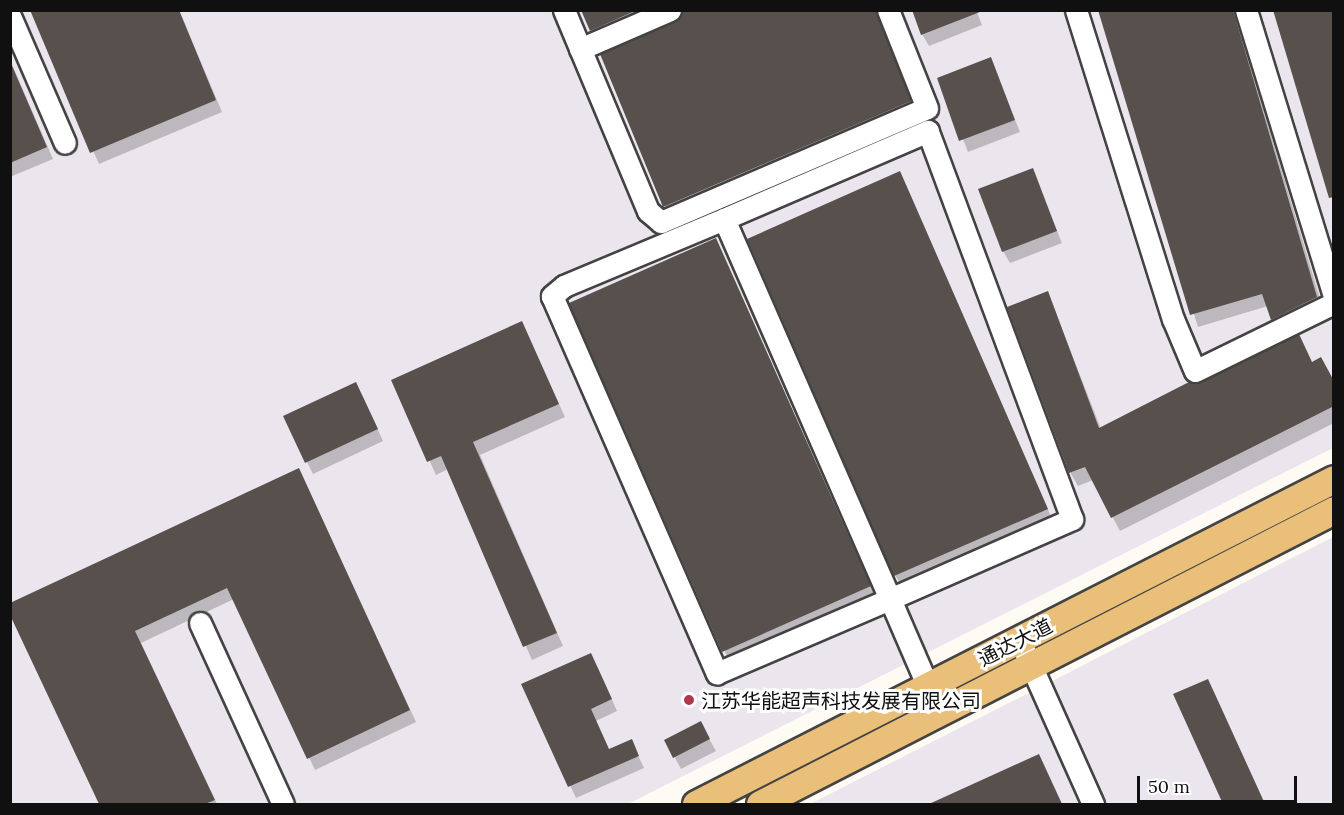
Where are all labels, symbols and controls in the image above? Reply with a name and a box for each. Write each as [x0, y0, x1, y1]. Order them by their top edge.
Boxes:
street label: 通达大道 [974, 613, 1056, 671]
place label: 江苏华能超声科技发展有限公司 [701, 688, 981, 712]
marker: 江苏华能超声科技发展有限公司 [682, 693, 696, 707]
scale bar [1140, 764, 1300, 802]
text: 50 m [1148, 775, 1190, 798]

